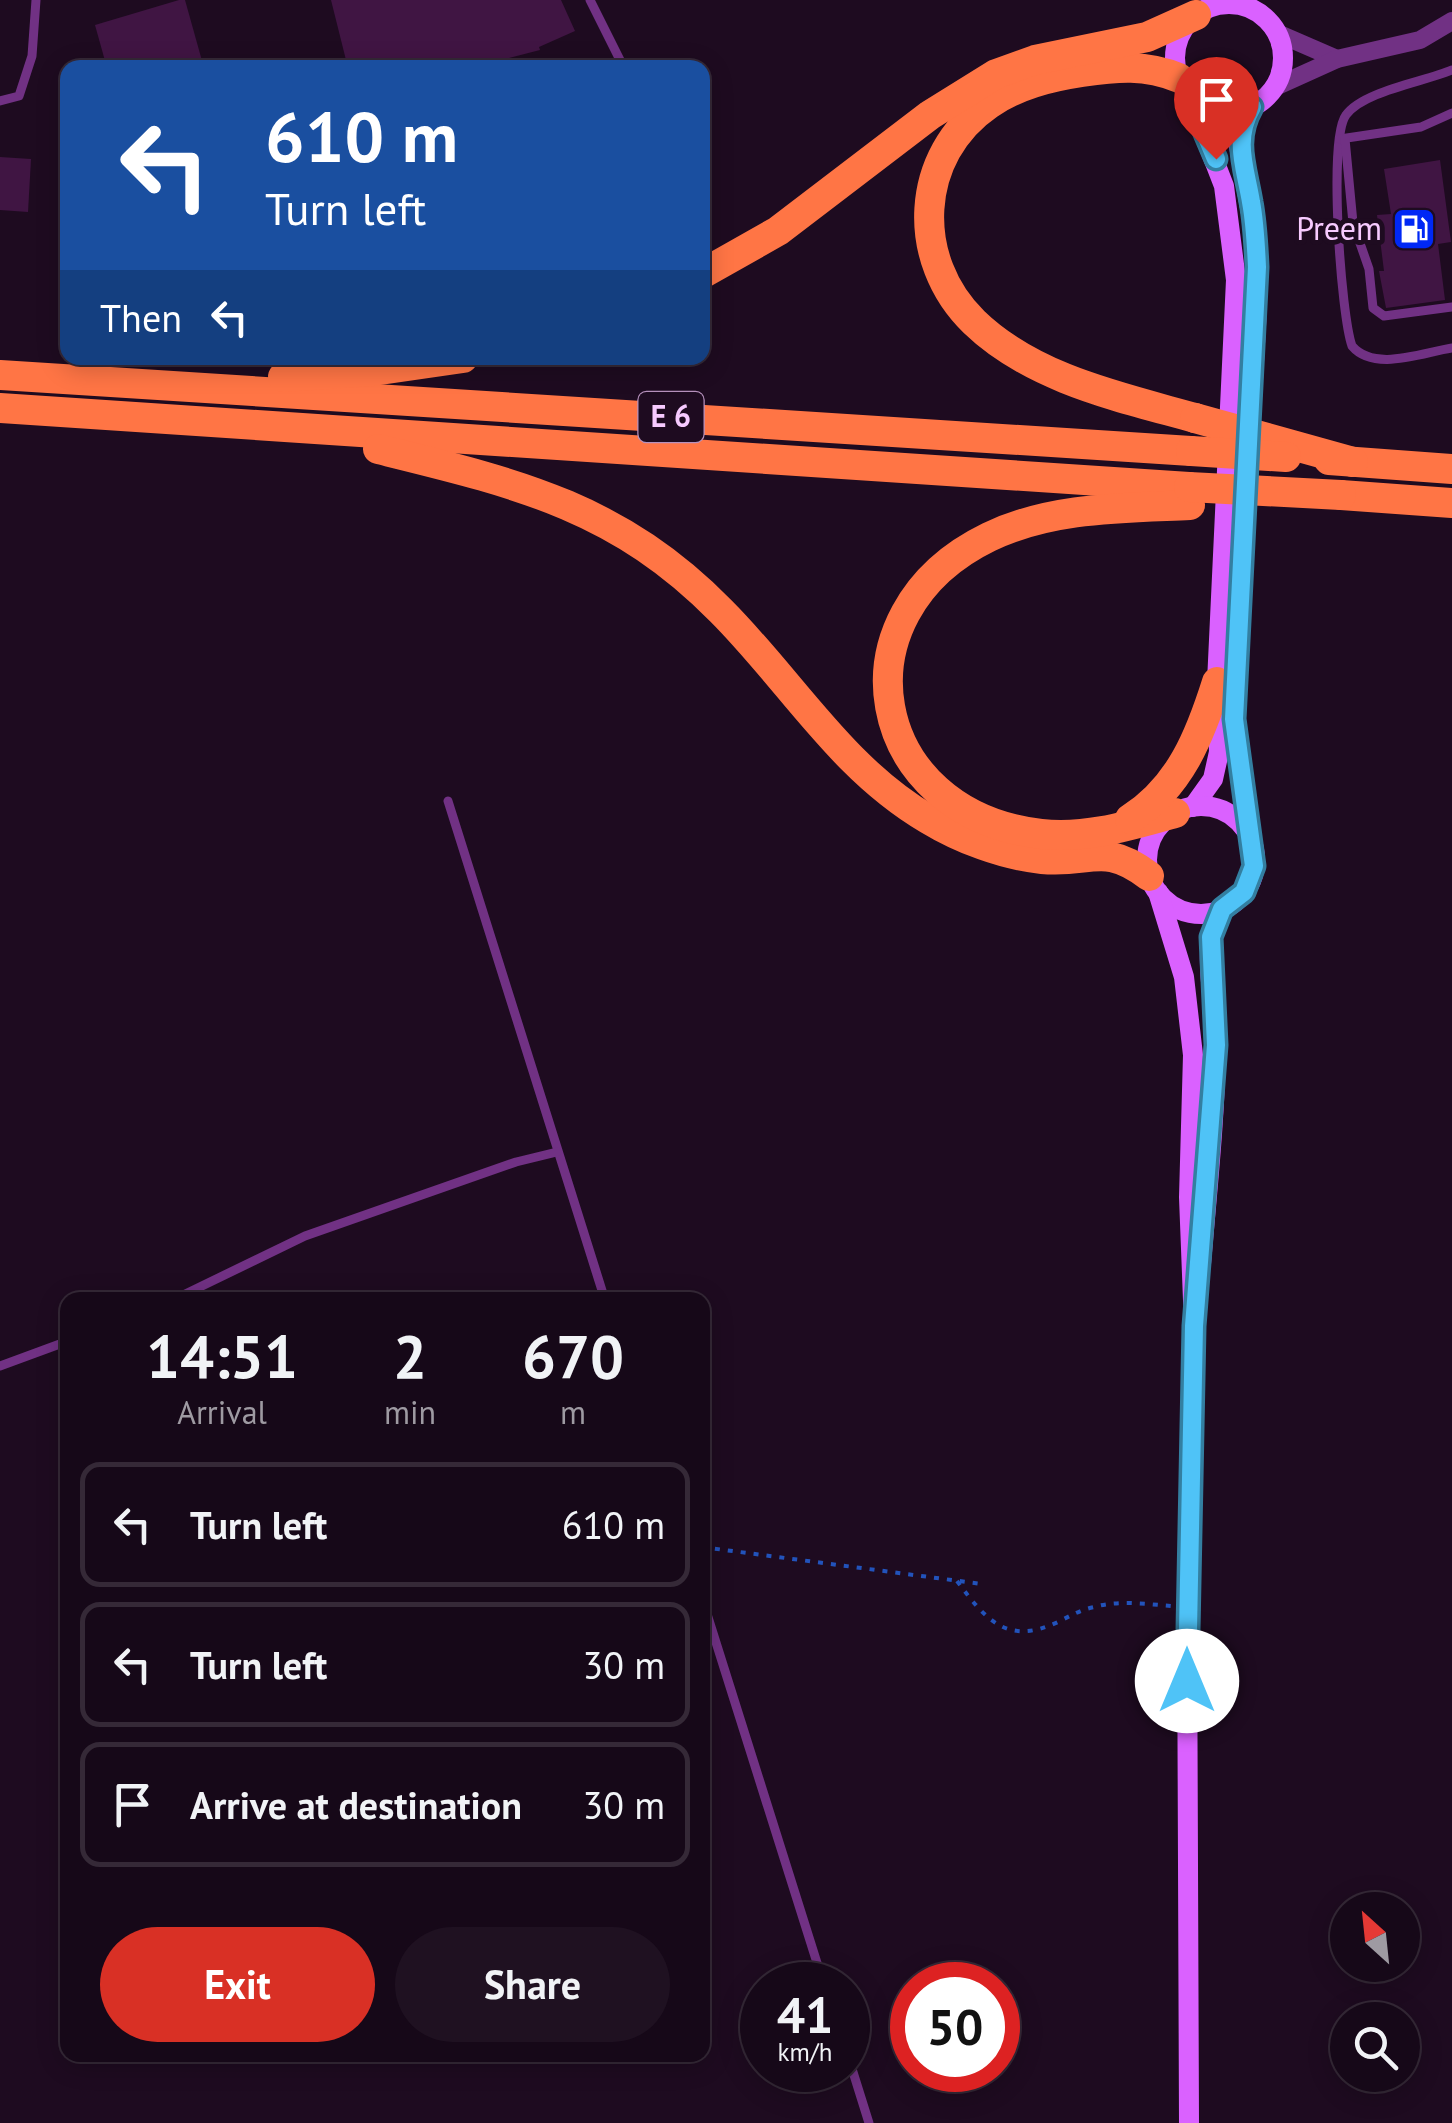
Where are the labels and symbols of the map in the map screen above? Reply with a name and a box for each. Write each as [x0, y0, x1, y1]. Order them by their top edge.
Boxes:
pin [1174, 57, 1259, 160]
fuel station icon: Preem [1391, 206, 1437, 252]
place label: Preem [1296, 207, 1382, 249]
road number: E 6 [638, 392, 704, 442]
position arrow [1135, 1629, 1239, 1733]
north arrow [1330, 1892, 1420, 1982]
speed limit sign: 50 [890, 1962, 1020, 2092]

